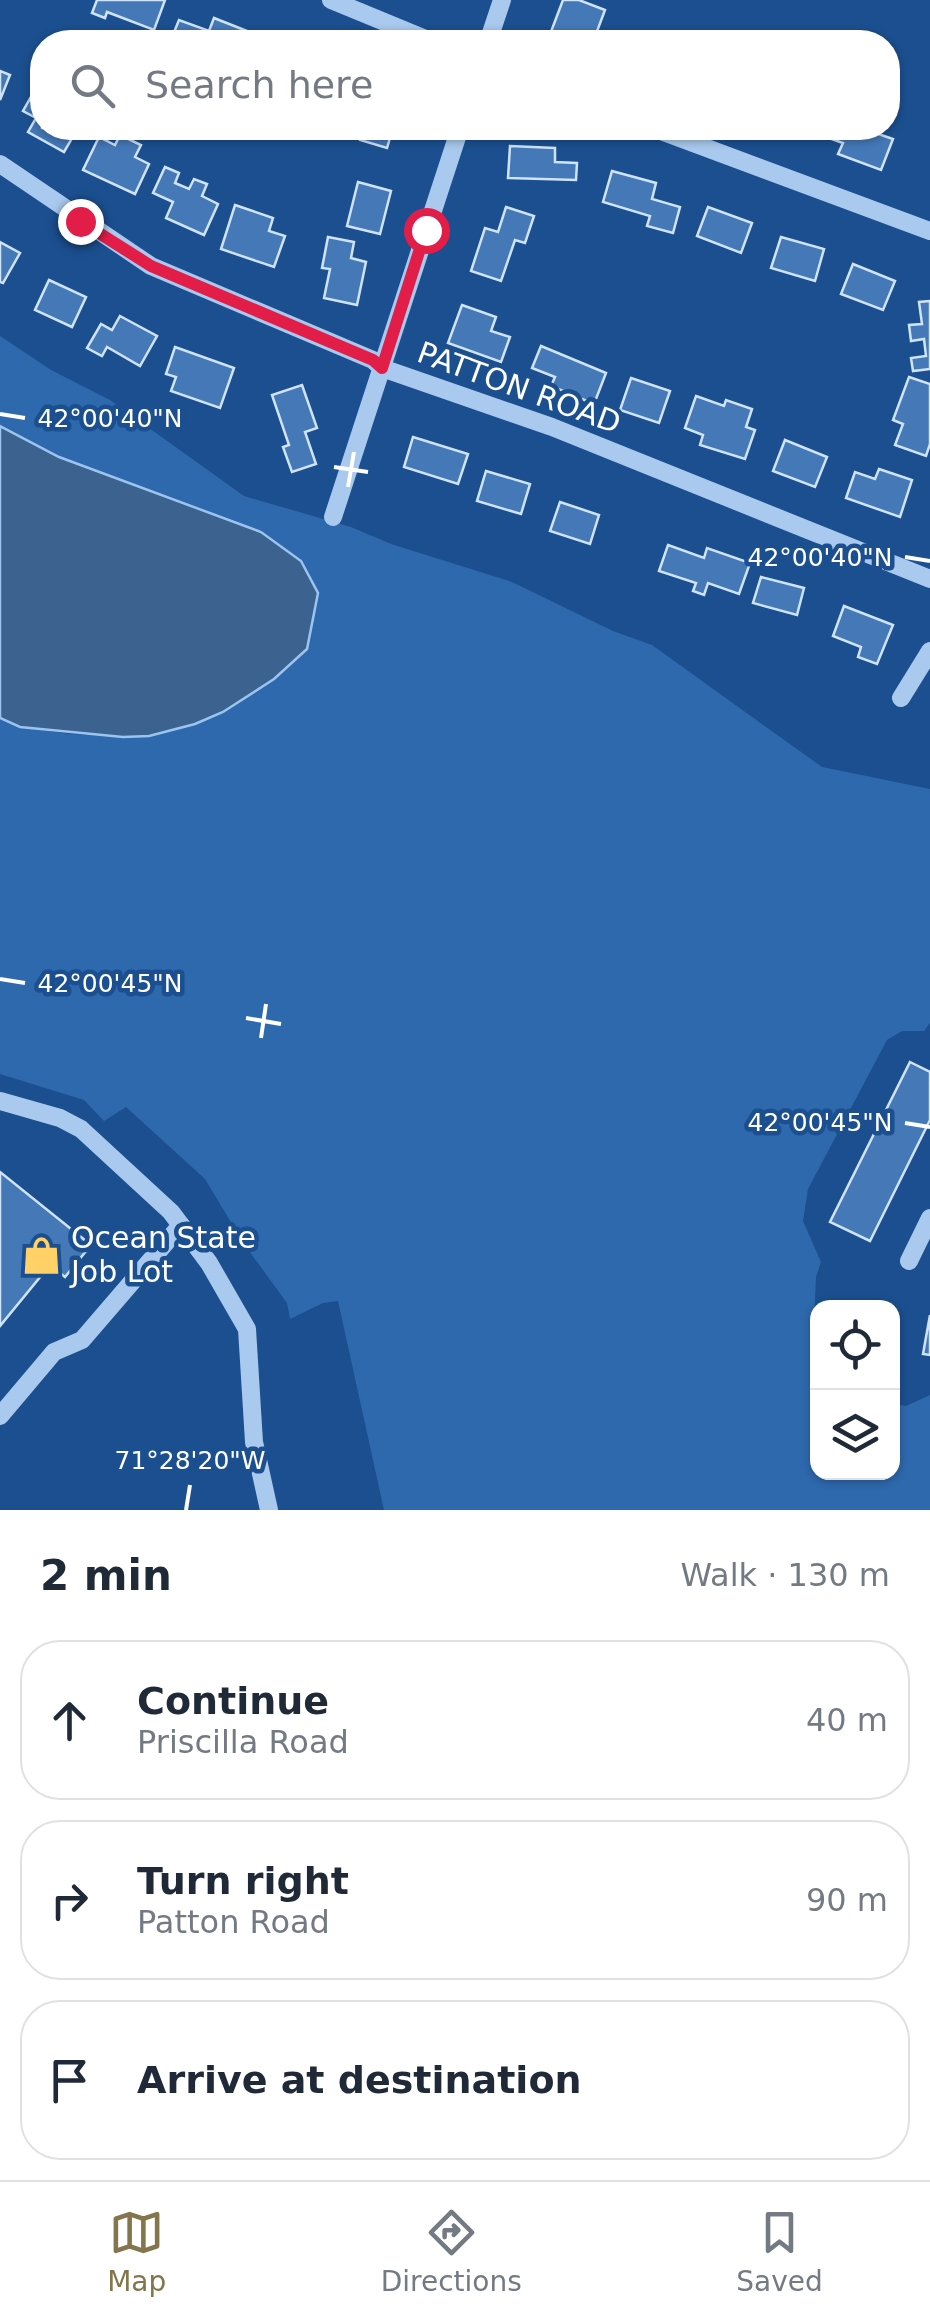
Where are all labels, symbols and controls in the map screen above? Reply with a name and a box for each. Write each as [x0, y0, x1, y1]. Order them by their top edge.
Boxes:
search box [30, 30, 900, 140]
icon: search [65, 58, 120, 113]
text: Search here [145, 63, 373, 107]
route end [58, 199, 104, 245]
route start [404, 208, 450, 254]
street label: PATTON ROAD [413, 335, 626, 441]
text: 42°00'40"N [37, 404, 183, 433]
text: 42°00'40"N [747, 543, 893, 572]
text: 42°00'45"N [37, 969, 183, 998]
text: 42°00'45"N [747, 1108, 893, 1137]
place label: Ocean State Job Lot [69, 1220, 256, 1289]
shop icon: Ocean State Job Lot [20, 1234, 62, 1276]
map controls [810, 1300, 900, 1480]
button: locate [810, 1300, 900, 1390]
button: layers [810, 1390, 900, 1480]
text: 71°28'20"W [114, 1446, 266, 1475]
text: 2 min [40, 1551, 172, 1600]
text: Walk · 130 m [680, 1556, 890, 1594]
text: Continue [137, 1679, 329, 1723]
icon: ahead [42, 1693, 97, 1748]
text: 40 m [806, 1701, 888, 1739]
text: Priscilla Road [137, 1723, 349, 1761]
text: Turn right [137, 1859, 349, 1903]
icon: right [42, 1873, 97, 1928]
text: 90 m [806, 1881, 888, 1919]
text: Patton Road [137, 1903, 330, 1941]
icon: arrive [42, 2053, 97, 2108]
text: Arrive at destination [137, 2058, 582, 2102]
tab: Map [107, 2205, 166, 2298]
tab: Directions [381, 2205, 522, 2298]
tab: Saved [736, 2205, 823, 2298]

